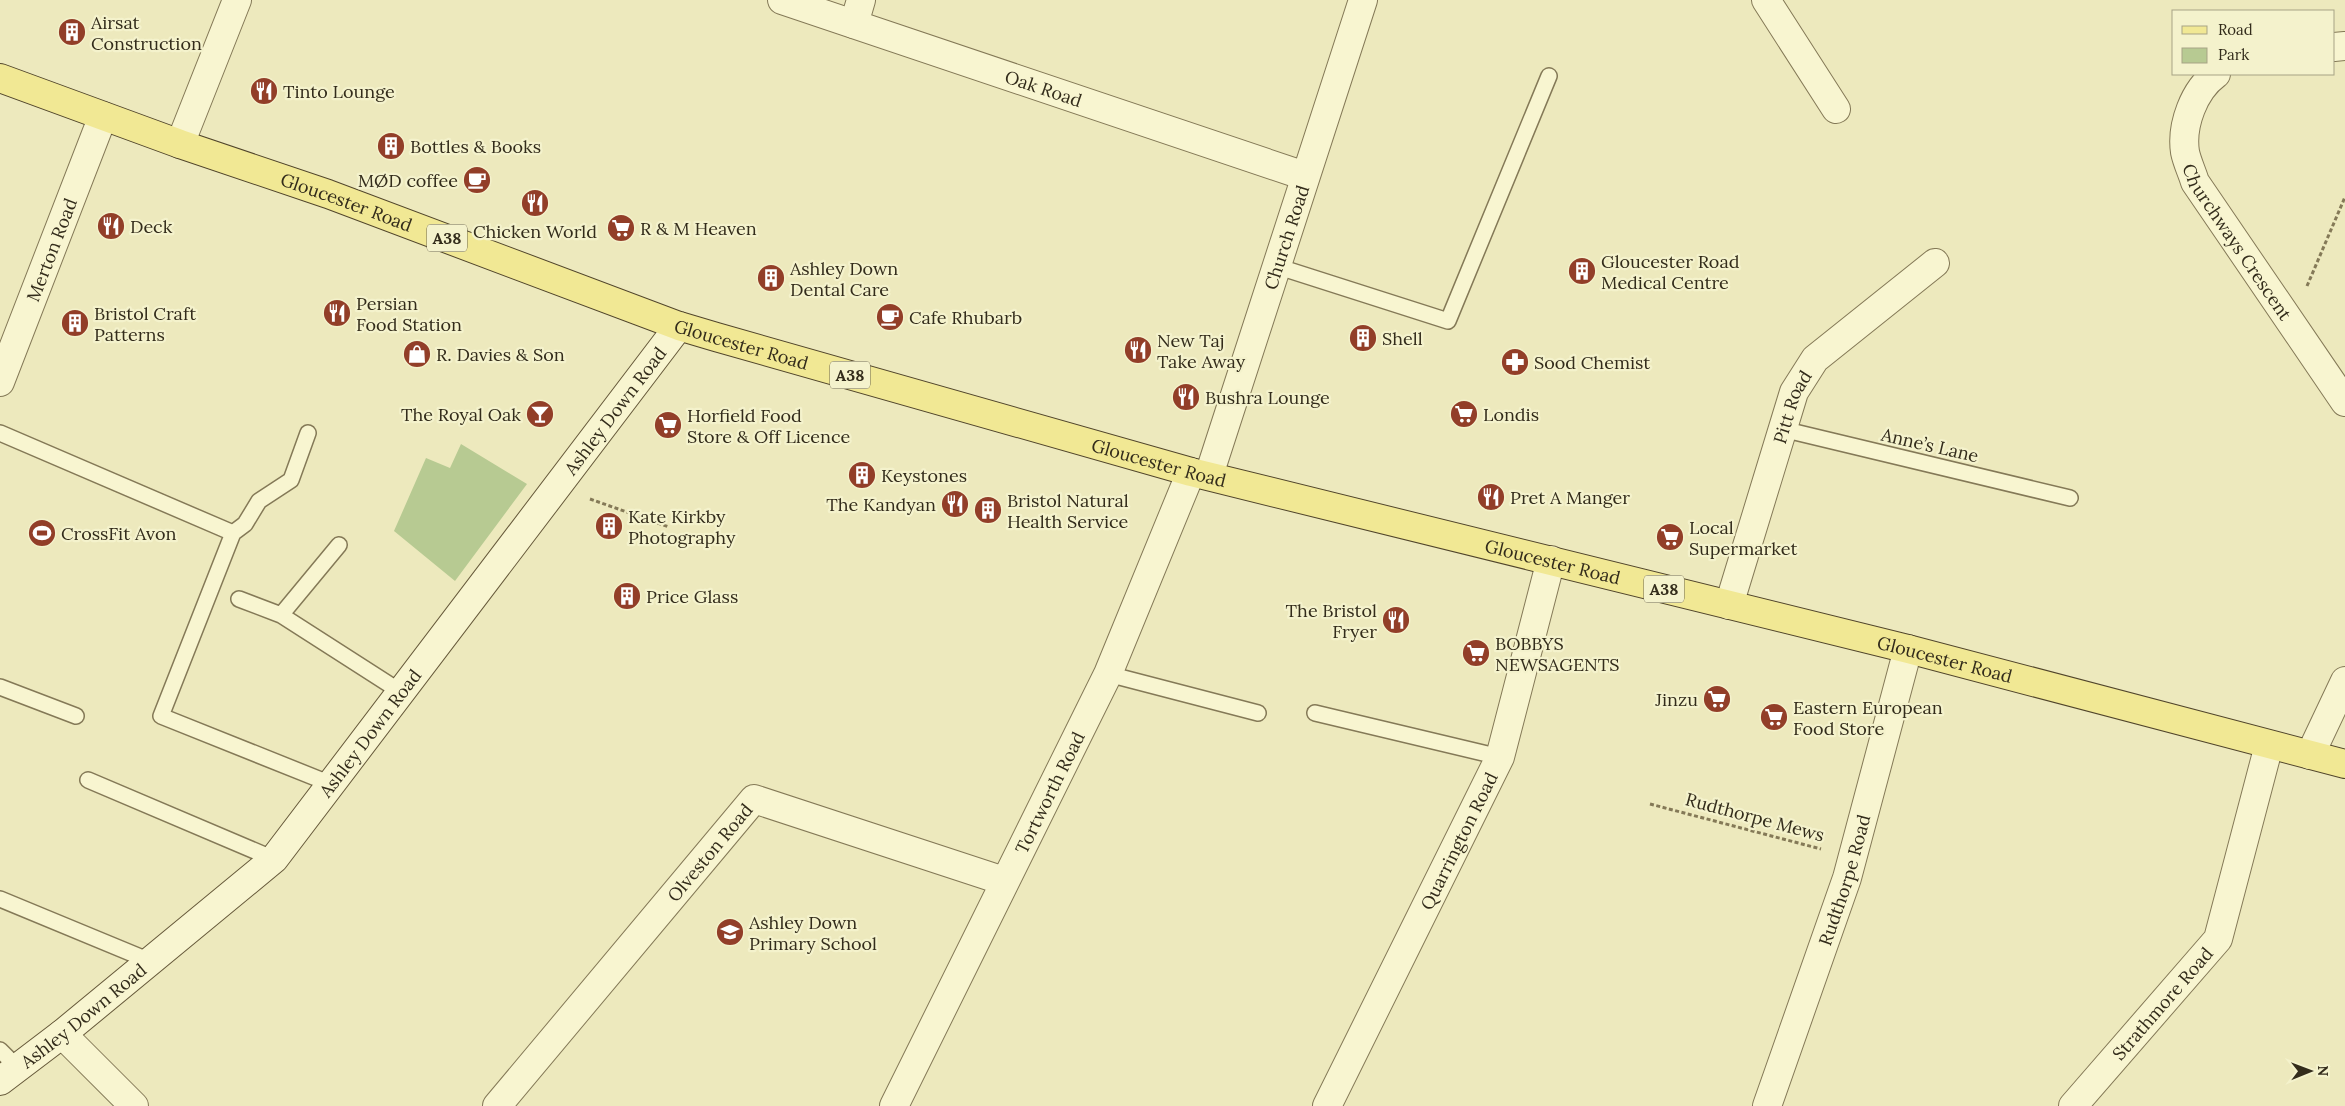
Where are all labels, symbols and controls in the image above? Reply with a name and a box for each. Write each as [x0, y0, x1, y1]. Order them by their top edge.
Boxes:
legend [2172, 10, 2335, 75]
place label: Airsat Construction [90, 11, 202, 55]
building icon: Airsat Construction [57, 17, 87, 47]
text: Road [2218, 20, 2253, 39]
text: Park [2218, 45, 2249, 64]
street label: Oak Road [1002, 64, 1085, 112]
restaurant icon: Tinto Lounge [249, 76, 279, 106]
place label: Tinto Lounge [283, 80, 395, 103]
building icon: Bottles & Books [376, 131, 406, 161]
place label: Bottles & Books [410, 135, 541, 158]
street label: Churchways Crescent [2178, 160, 2297, 324]
cafe icon: MØD coffee [462, 165, 492, 195]
street label: Gloucester Road [278, 167, 416, 236]
place label: MØD coffee [358, 169, 458, 192]
street label: Church Road [1258, 182, 1314, 292]
restaurant icon: Chicken World [520, 188, 550, 218]
street label: Merton Road [21, 194, 82, 305]
restaurant icon: Deck [96, 211, 126, 241]
supermarket icon: R & M Heaven [606, 213, 636, 243]
place label: Deck [130, 215, 173, 238]
place label: R & M Heaven [640, 217, 757, 240]
place label: Chicken World [473, 220, 597, 243]
road number: A38 [427, 224, 467, 252]
place label: Gloucester Road Medical Centre [1601, 250, 1740, 294]
building icon: Gloucester Road Medical Centre [1567, 256, 1597, 286]
place label: Ashley Down Dental Care [789, 257, 898, 301]
building icon: Ashley Down Dental Care [756, 263, 786, 293]
place label: Persian Food Station [356, 292, 462, 336]
restaurant icon: Persian Food Station [322, 298, 352, 328]
place label: Bristol Craft Patterns [94, 302, 196, 346]
cafe icon: Cafe Rhubarb [875, 302, 905, 332]
place label: Cafe Rhubarb [909, 306, 1022, 329]
building icon: Bristol Craft Patterns [60, 308, 90, 338]
street label: Gloucester Road [672, 314, 811, 374]
building icon: Shell [1348, 323, 1378, 353]
place label: Shell [1382, 327, 1423, 350]
place label: New Taj Take Away [1157, 329, 1246, 373]
restaurant icon: New Taj Take Away [1123, 335, 1153, 365]
shop icon: R. Davies & Son [402, 339, 432, 369]
street label: Ashley Down Road [558, 342, 671, 480]
place label: R. Davies & Son [436, 343, 565, 366]
pharmacy icon: Sood Chemist [1500, 347, 1530, 377]
place label: Sood Chemist [1534, 351, 1650, 374]
road number: A38 [830, 362, 870, 388]
street label: Pitt Road [1767, 366, 1817, 446]
restaurant icon: Bushra Lounge [1171, 382, 1201, 412]
place label: Bushra Lounge [1205, 386, 1330, 409]
bar icon: The Royal Oak [525, 399, 555, 429]
supermarket icon: Londis [1449, 399, 1479, 429]
place label: The Royal Oak [401, 403, 521, 426]
place label: Londis [1483, 403, 1539, 426]
place label: Horfield Food Store & Off Licence [687, 404, 851, 448]
supermarket icon: Horfield Food Store & Off Licence [653, 410, 683, 440]
street label: Anne’s Lane [1878, 422, 1981, 467]
street label: Gloucester Road [1089, 433, 1229, 492]
building icon: Keystones [847, 460, 877, 490]
place label: Keystones [881, 464, 967, 487]
restaurant icon: Pret A Manger [1476, 482, 1506, 512]
place label: Pret A Manger [1510, 486, 1630, 509]
restaurant icon: The Kandyan [940, 489, 970, 519]
place label: Bristol Natural Health Service [1007, 489, 1129, 533]
place label: The Kandyan [826, 493, 936, 516]
building icon: Bristol Natural Health Service [973, 495, 1003, 525]
place label: Kate Kirkby Photography [628, 505, 736, 549]
building icon: Kate Kirkby Photography [594, 511, 624, 541]
place label: Local Supermarket [1689, 516, 1797, 560]
sports icon: CrossFit Avon [27, 518, 57, 548]
place label: CrossFit Avon [61, 522, 176, 545]
supermarket icon: Local Supermarket [1655, 522, 1685, 552]
street label: Gloucester Road [1483, 534, 1623, 589]
road number: A38 [1644, 576, 1684, 602]
building icon: Price Glass [612, 581, 642, 611]
place label: Price Glass [646, 585, 738, 608]
place label: The Bristol Fryer [1286, 599, 1377, 643]
restaurant icon: The Bristol Fryer [1381, 605, 1411, 635]
street label: Gloucester Road [1875, 630, 2015, 688]
place label: BOBBYS NEWSAGENTS [1495, 632, 1620, 676]
supermarket icon: BOBBYS NEWSAGENTS [1461, 638, 1491, 668]
street label: Ashley Down Road [313, 664, 426, 802]
supermarket icon: Jinzu [1702, 684, 1732, 714]
place label: Jinzu [1654, 688, 1698, 711]
place label: Eastern European Food Store [1793, 696, 1943, 740]
supermarket icon: Eastern European Food Store [1759, 702, 1789, 732]
street label: Tortworth Road [1009, 727, 1089, 857]
street label: Quarrington Road [1415, 768, 1502, 913]
street label: Rudthorpe Mews [1683, 787, 1827, 847]
street label: Olveston Road [662, 798, 757, 906]
street label: Rudthorpe Road [1813, 812, 1875, 948]
place label: Ashley Down Primary School [748, 911, 877, 955]
school or university icon: Ashley Down Primary School [715, 917, 745, 947]
street label: Strathmore Road [2107, 942, 2218, 1065]
street label: Ashley Down Road [15, 958, 151, 1074]
north arrow [2285, 1046, 2335, 1096]
text: N [2314, 1065, 2332, 1077]

